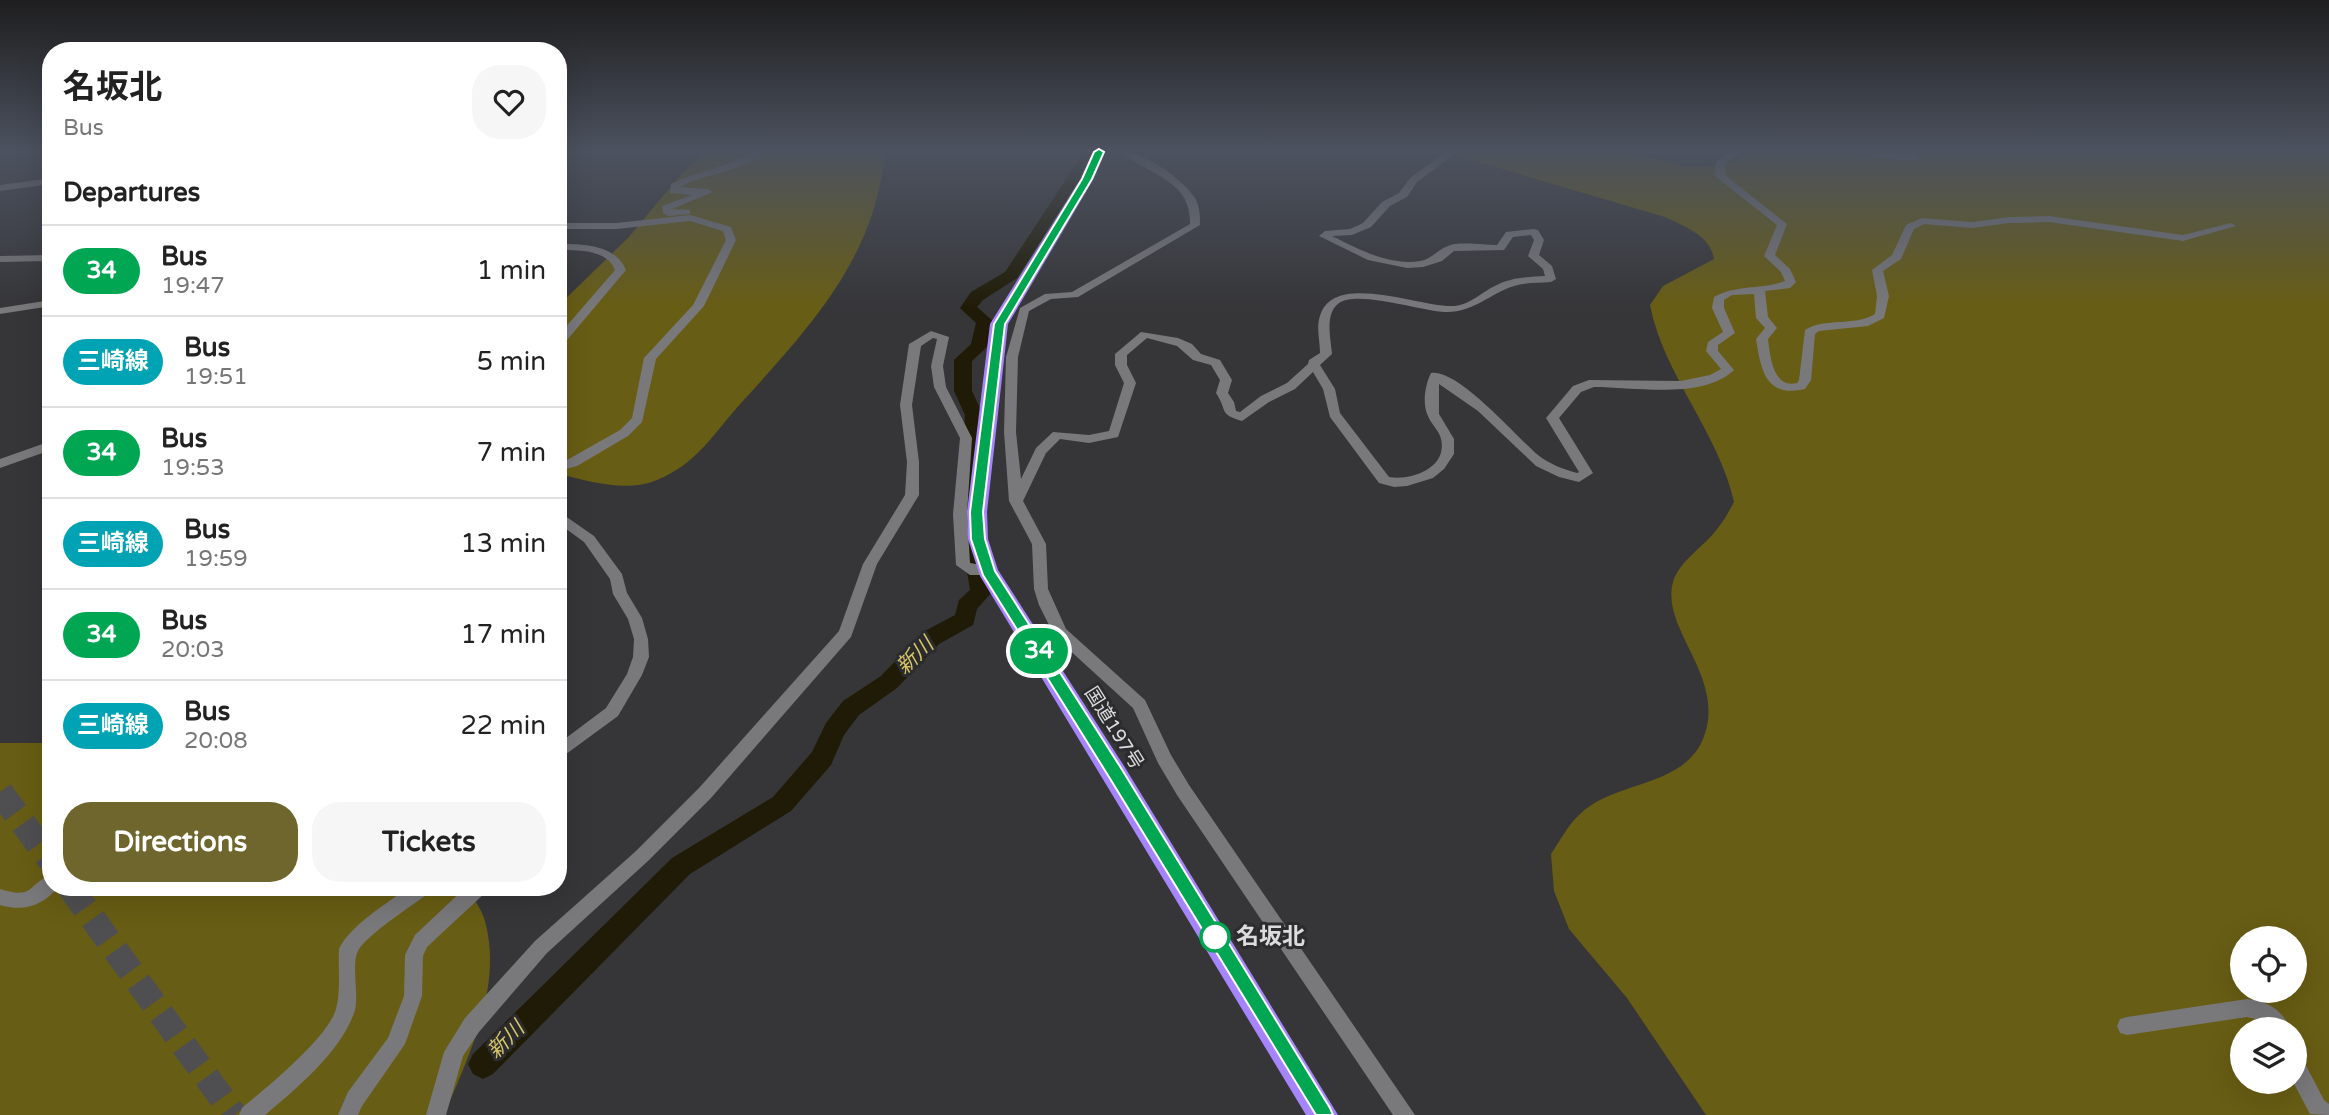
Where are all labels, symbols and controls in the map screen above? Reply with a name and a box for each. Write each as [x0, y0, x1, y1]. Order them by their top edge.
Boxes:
button: heart [472, 65, 546, 139]
text: 名坂北 [63, 68, 162, 107]
text: Bus [63, 114, 104, 142]
text: Departures [63, 177, 200, 208]
text: Bus [161, 241, 207, 272]
text: 1 min [477, 255, 546, 286]
text: 34 [86, 256, 117, 285]
text: 19:47 [161, 272, 225, 300]
text: Bus [184, 332, 230, 363]
text: 5 min [477, 346, 546, 377]
text: 三崎線 [77, 347, 149, 376]
text: 19:51 [184, 363, 248, 391]
text: Bus [161, 423, 207, 454]
text: 7 min [477, 437, 546, 468]
text: 34 [86, 438, 117, 467]
text: 19:53 [161, 454, 225, 482]
text: Bus [184, 514, 230, 545]
text: 13 min [460, 528, 546, 559]
text: 三崎線 [77, 529, 149, 558]
text: 19:59 [184, 545, 248, 573]
text: Bus [161, 605, 207, 636]
text: 17 min [460, 619, 546, 650]
text: 34 [86, 620, 117, 649]
line badge: 34 [1007, 628, 1070, 674]
water label: 新川 [891, 631, 940, 680]
text: 20:03 [161, 636, 225, 664]
text: 34 [1024, 636, 1054, 665]
street label: 国道197号 [1080, 683, 1148, 773]
text: Bus [184, 696, 230, 727]
text: 22 min [460, 710, 546, 741]
text: 三崎線 [77, 711, 149, 740]
text: 20:08 [184, 727, 248, 755]
button: Directions [63, 802, 298, 882]
button: Tickets [312, 802, 546, 882]
marker: 名坂北 [1200, 922, 1230, 952]
place label: 名坂北 [1236, 923, 1305, 951]
map controls [2230, 926, 2307, 1094]
button: locate [2230, 926, 2307, 1003]
water label: 新川 [482, 1015, 531, 1064]
button: layers [2230, 1017, 2307, 1094]

